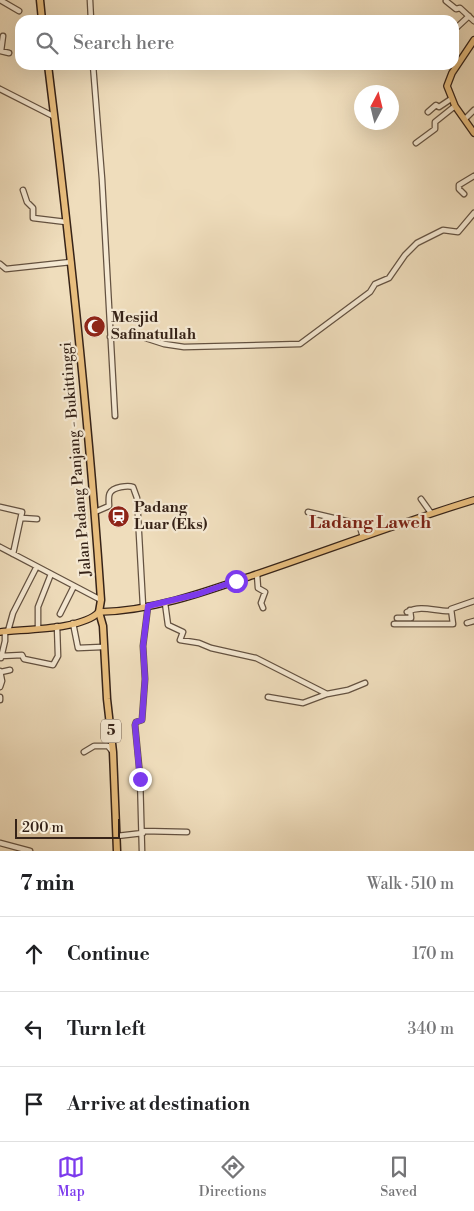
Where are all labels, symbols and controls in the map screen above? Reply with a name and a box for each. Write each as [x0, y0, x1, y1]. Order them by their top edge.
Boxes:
search box [15, 15, 459, 70]
icon: search [33, 29, 61, 57]
text: Search here [73, 31, 174, 55]
north arrow [354, 85, 399, 130]
place label: Mesjid Safinatullah [111, 308, 197, 344]
mosque icon: Mesjid Safinatullah [83, 314, 107, 338]
street label: Jalan Padang Panjang - Bukittinggi [56, 341, 96, 578]
place label: Padang Luar (Eks) [134, 498, 208, 534]
station icon: Padang Luar (Eks) [106, 504, 130, 528]
district label: Ladang Laweh [309, 511, 431, 534]
route start [225, 570, 248, 593]
road number: 5 [101, 719, 121, 742]
route end [129, 768, 152, 791]
scale bar [15, 816, 120, 839]
text: 200 m [22, 819, 64, 837]
text: 7 min [20, 871, 74, 897]
text: Walk · 510 m [367, 874, 454, 894]
icon: ahead [20, 940, 48, 968]
text: Continue [67, 942, 150, 966]
text: 170 m [412, 944, 454, 964]
icon: left [20, 1015, 48, 1043]
text: Turn left [67, 1017, 146, 1041]
text: 340 m [407, 1019, 454, 1039]
icon: arrive [20, 1090, 48, 1118]
text: Arrive at destination [67, 1092, 250, 1116]
tab: Map [57, 1153, 85, 1201]
tab: Directions [199, 1153, 266, 1201]
tab: Saved [380, 1153, 417, 1201]

